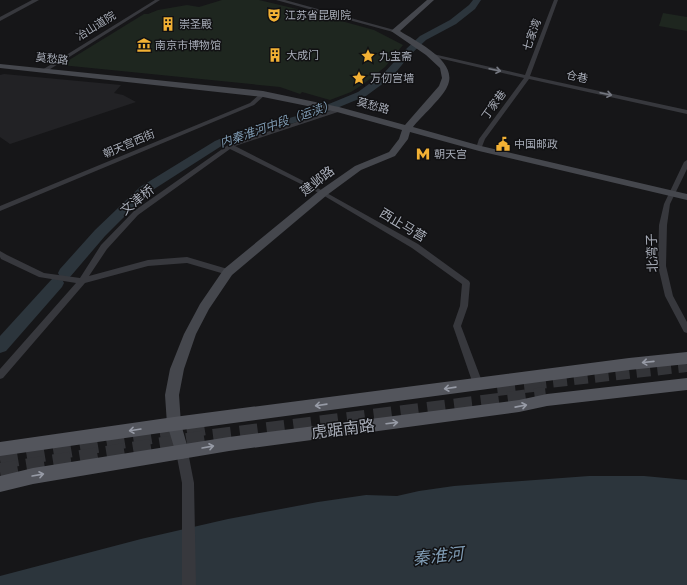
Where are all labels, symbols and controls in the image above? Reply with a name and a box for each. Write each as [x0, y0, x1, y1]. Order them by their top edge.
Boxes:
theatre icon: 江苏省昆剧院 [266, 7, 282, 23]
street label: 冶山道院 [74, 9, 118, 43]
place label: 江苏省昆剧院 [285, 9, 351, 22]
building icon: 崇圣殿 [160, 16, 176, 32]
street label: 七家湾 [520, 17, 544, 53]
place label: 崇圣殿 [179, 18, 212, 31]
museum icon: 南京市博物馆 [136, 37, 152, 53]
place label: 南京市博物馆 [155, 39, 221, 52]
building icon: 大成门 [267, 47, 283, 63]
place icon: 九宝斋 [360, 48, 376, 64]
place label: 大成门 [286, 49, 319, 62]
place label: 九宝斋 [379, 50, 412, 63]
street label: 莫愁路 [35, 51, 69, 67]
one-way arrow [488, 66, 501, 74]
street label: 仓巷 [565, 68, 589, 86]
place icon: 万仞宫墙 [351, 70, 367, 86]
place label: 万仞宫墙 [370, 72, 414, 85]
street label: 丁家巷 [479, 88, 509, 122]
one-way arrow [599, 90, 612, 98]
street label: 莫愁路 [355, 95, 391, 117]
water label: 内秦淮河中段（运渎） [218, 98, 336, 150]
street label: 朝天宫西街 [101, 127, 157, 161]
public building icon: 中国邮政 [495, 136, 511, 152]
place label: 中国邮政 [514, 138, 558, 151]
metro station icon: 朝天宫 [415, 146, 431, 162]
place label: 朝天宫 [434, 148, 467, 161]
street label: 建邺路 [297, 163, 337, 199]
street label: 文津桥 [117, 182, 157, 218]
street label: 西止马营 [377, 205, 429, 245]
street label: 北湾子 [644, 233, 660, 273]
one-way arrow [642, 358, 655, 366]
one-way arrow [444, 384, 457, 391]
one-way arrow [315, 401, 328, 409]
one-way arrow [514, 401, 527, 409]
street label: 虎踞南路 [310, 416, 376, 442]
one-way arrow [385, 419, 398, 427]
one-way arrow [129, 426, 142, 434]
one-way arrow [201, 443, 214, 451]
one-way arrow [31, 471, 44, 479]
water label: 秦淮河 [412, 543, 467, 569]

